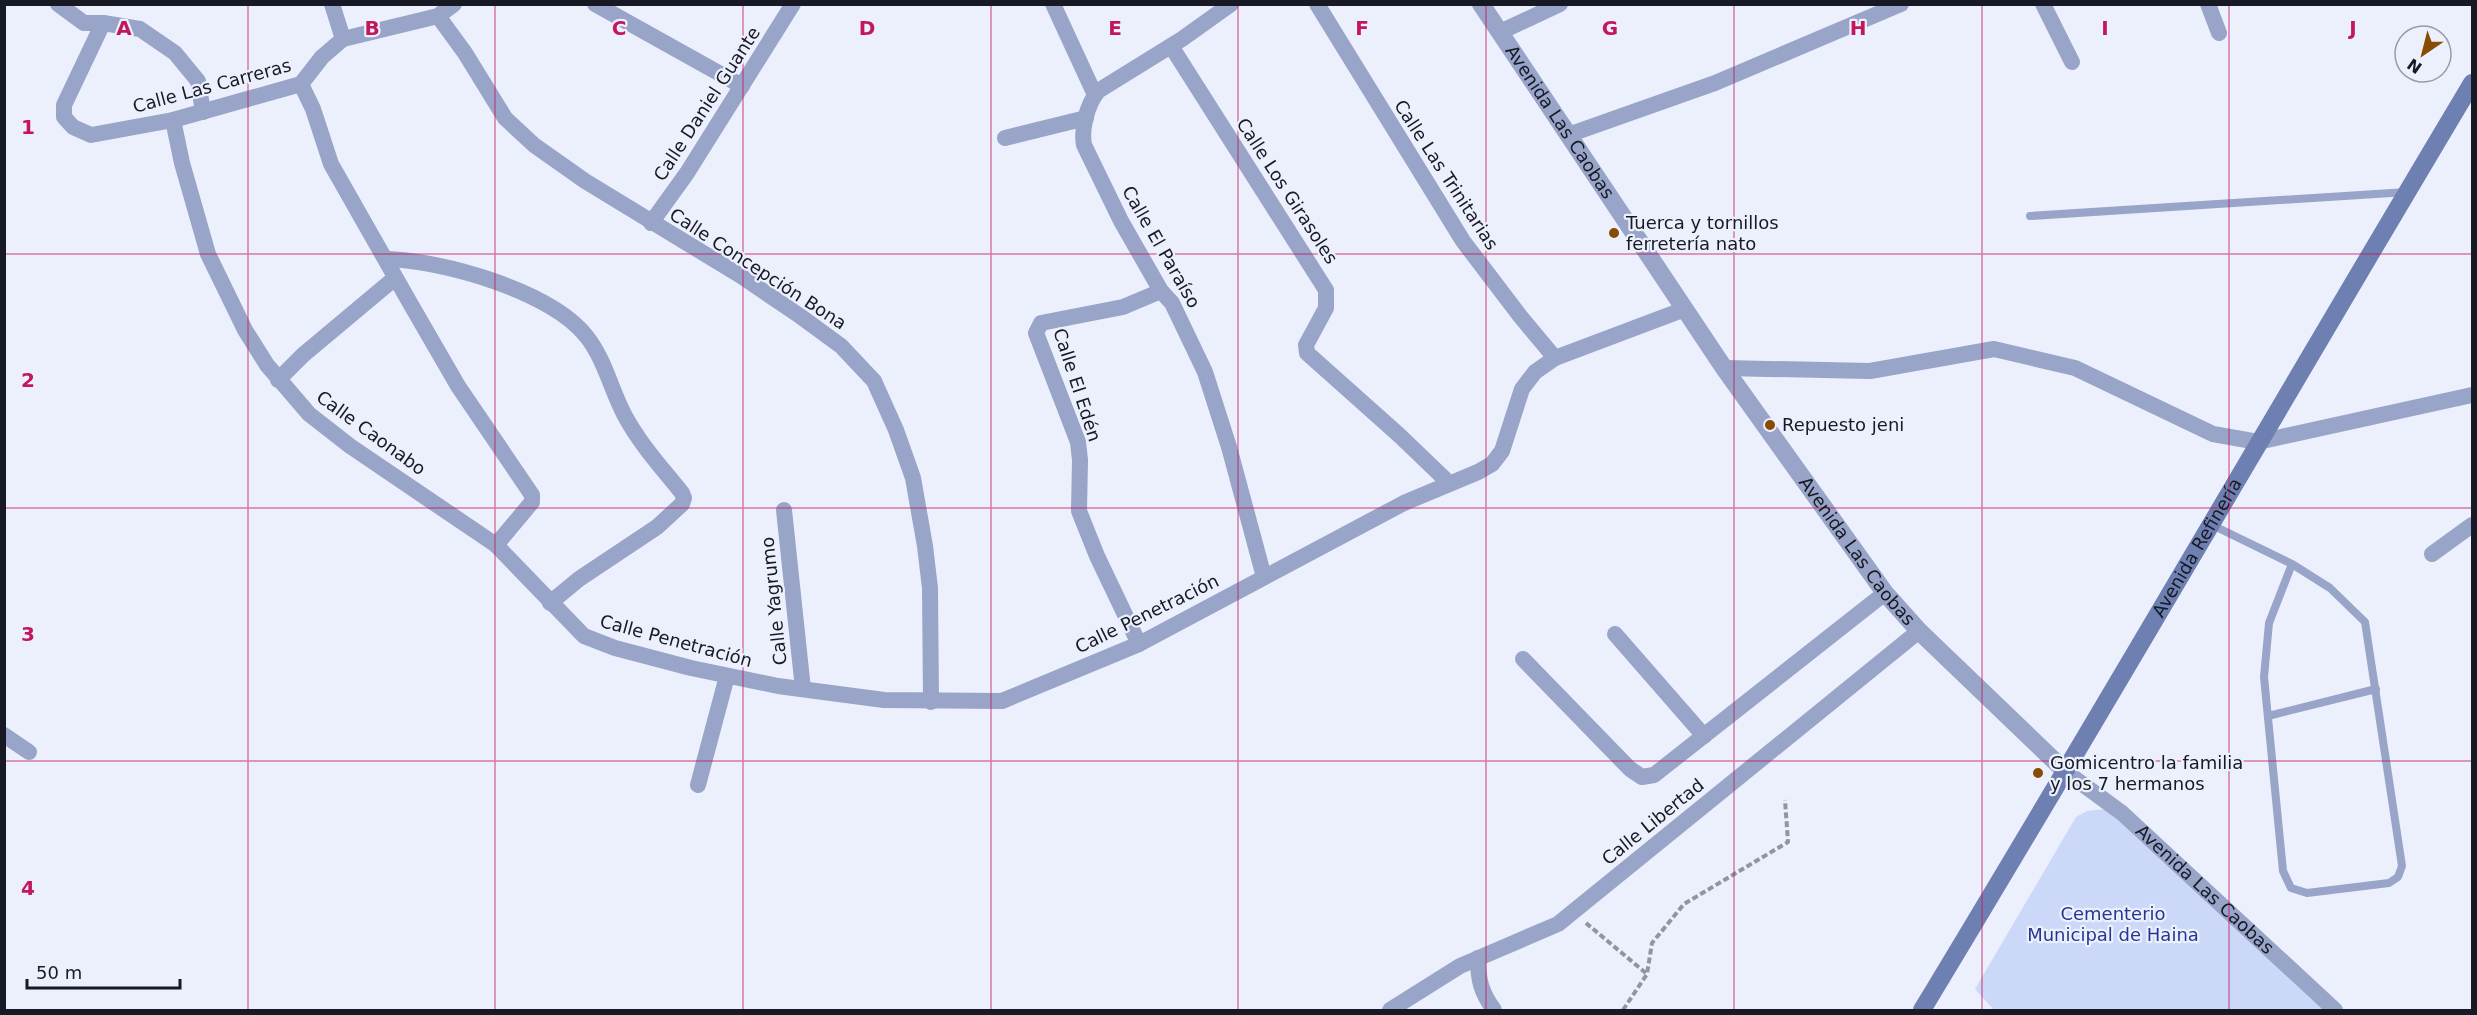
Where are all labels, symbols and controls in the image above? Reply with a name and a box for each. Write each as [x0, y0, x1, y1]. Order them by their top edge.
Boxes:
text: A [116, 16, 132, 40]
text: B [364, 16, 380, 40]
text: C [612, 16, 626, 40]
text: D [859, 16, 875, 40]
text: E [1108, 16, 1122, 40]
text: F [1355, 16, 1369, 40]
text: G [1602, 16, 1618, 40]
text: H [1850, 16, 1866, 40]
text: I [2101, 16, 2109, 40]
text: J [2347, 16, 2357, 40]
street label: Calle Daniel Guante [649, 23, 764, 185]
north arrow [2393, 24, 2453, 84]
street label: Avenida Las Caobas [1501, 41, 1619, 203]
street label: Calle Las Carreras [130, 54, 293, 117]
text: N [2404, 54, 2426, 77]
street label: Calle Las Trinitarias [1390, 96, 1503, 254]
street label: Calle Los Girasoles [1232, 114, 1342, 268]
text: 1 [21, 115, 35, 139]
street label: Calle El Paraíso [1118, 182, 1205, 311]
street label: Calle Concepción Bona [666, 204, 851, 334]
place label: Tuerca y tornillos ferretería nato [1625, 212, 1779, 254]
marker: Tuerca y tornillos ferretería nato [1607, 226, 1621, 240]
street label: Calle El Edén [1049, 326, 1106, 444]
text: 2 [21, 368, 35, 392]
street label: Calle Caonabo [313, 386, 430, 479]
place label: Repuesto jeni [1782, 414, 1904, 435]
marker: Repuesto jeni [1763, 418, 1777, 432]
street label: Avenida Las Caobas [1795, 472, 1920, 629]
street label: Avenida Refinería [2148, 474, 2246, 621]
street label: Calle Yagrumo [756, 536, 791, 666]
street label: Calle Penetración [1072, 570, 1222, 657]
street label: Calle Penetración [598, 610, 755, 671]
text: 3 [21, 622, 35, 646]
place label: Gomicentro la familia y los 7 hermanos [2050, 752, 2243, 794]
marker: Gomicentro la familia y los 7 hermanos [2031, 766, 2045, 780]
street label: Calle Libertad [1598, 774, 1708, 869]
street label: Avenida Las Caobas [2132, 820, 2278, 958]
text: 4 [21, 876, 35, 900]
park label: Cementerio Municipal de Haina [2027, 903, 2199, 945]
scale bar [27, 952, 180, 990]
text: 50 m [36, 962, 82, 983]

